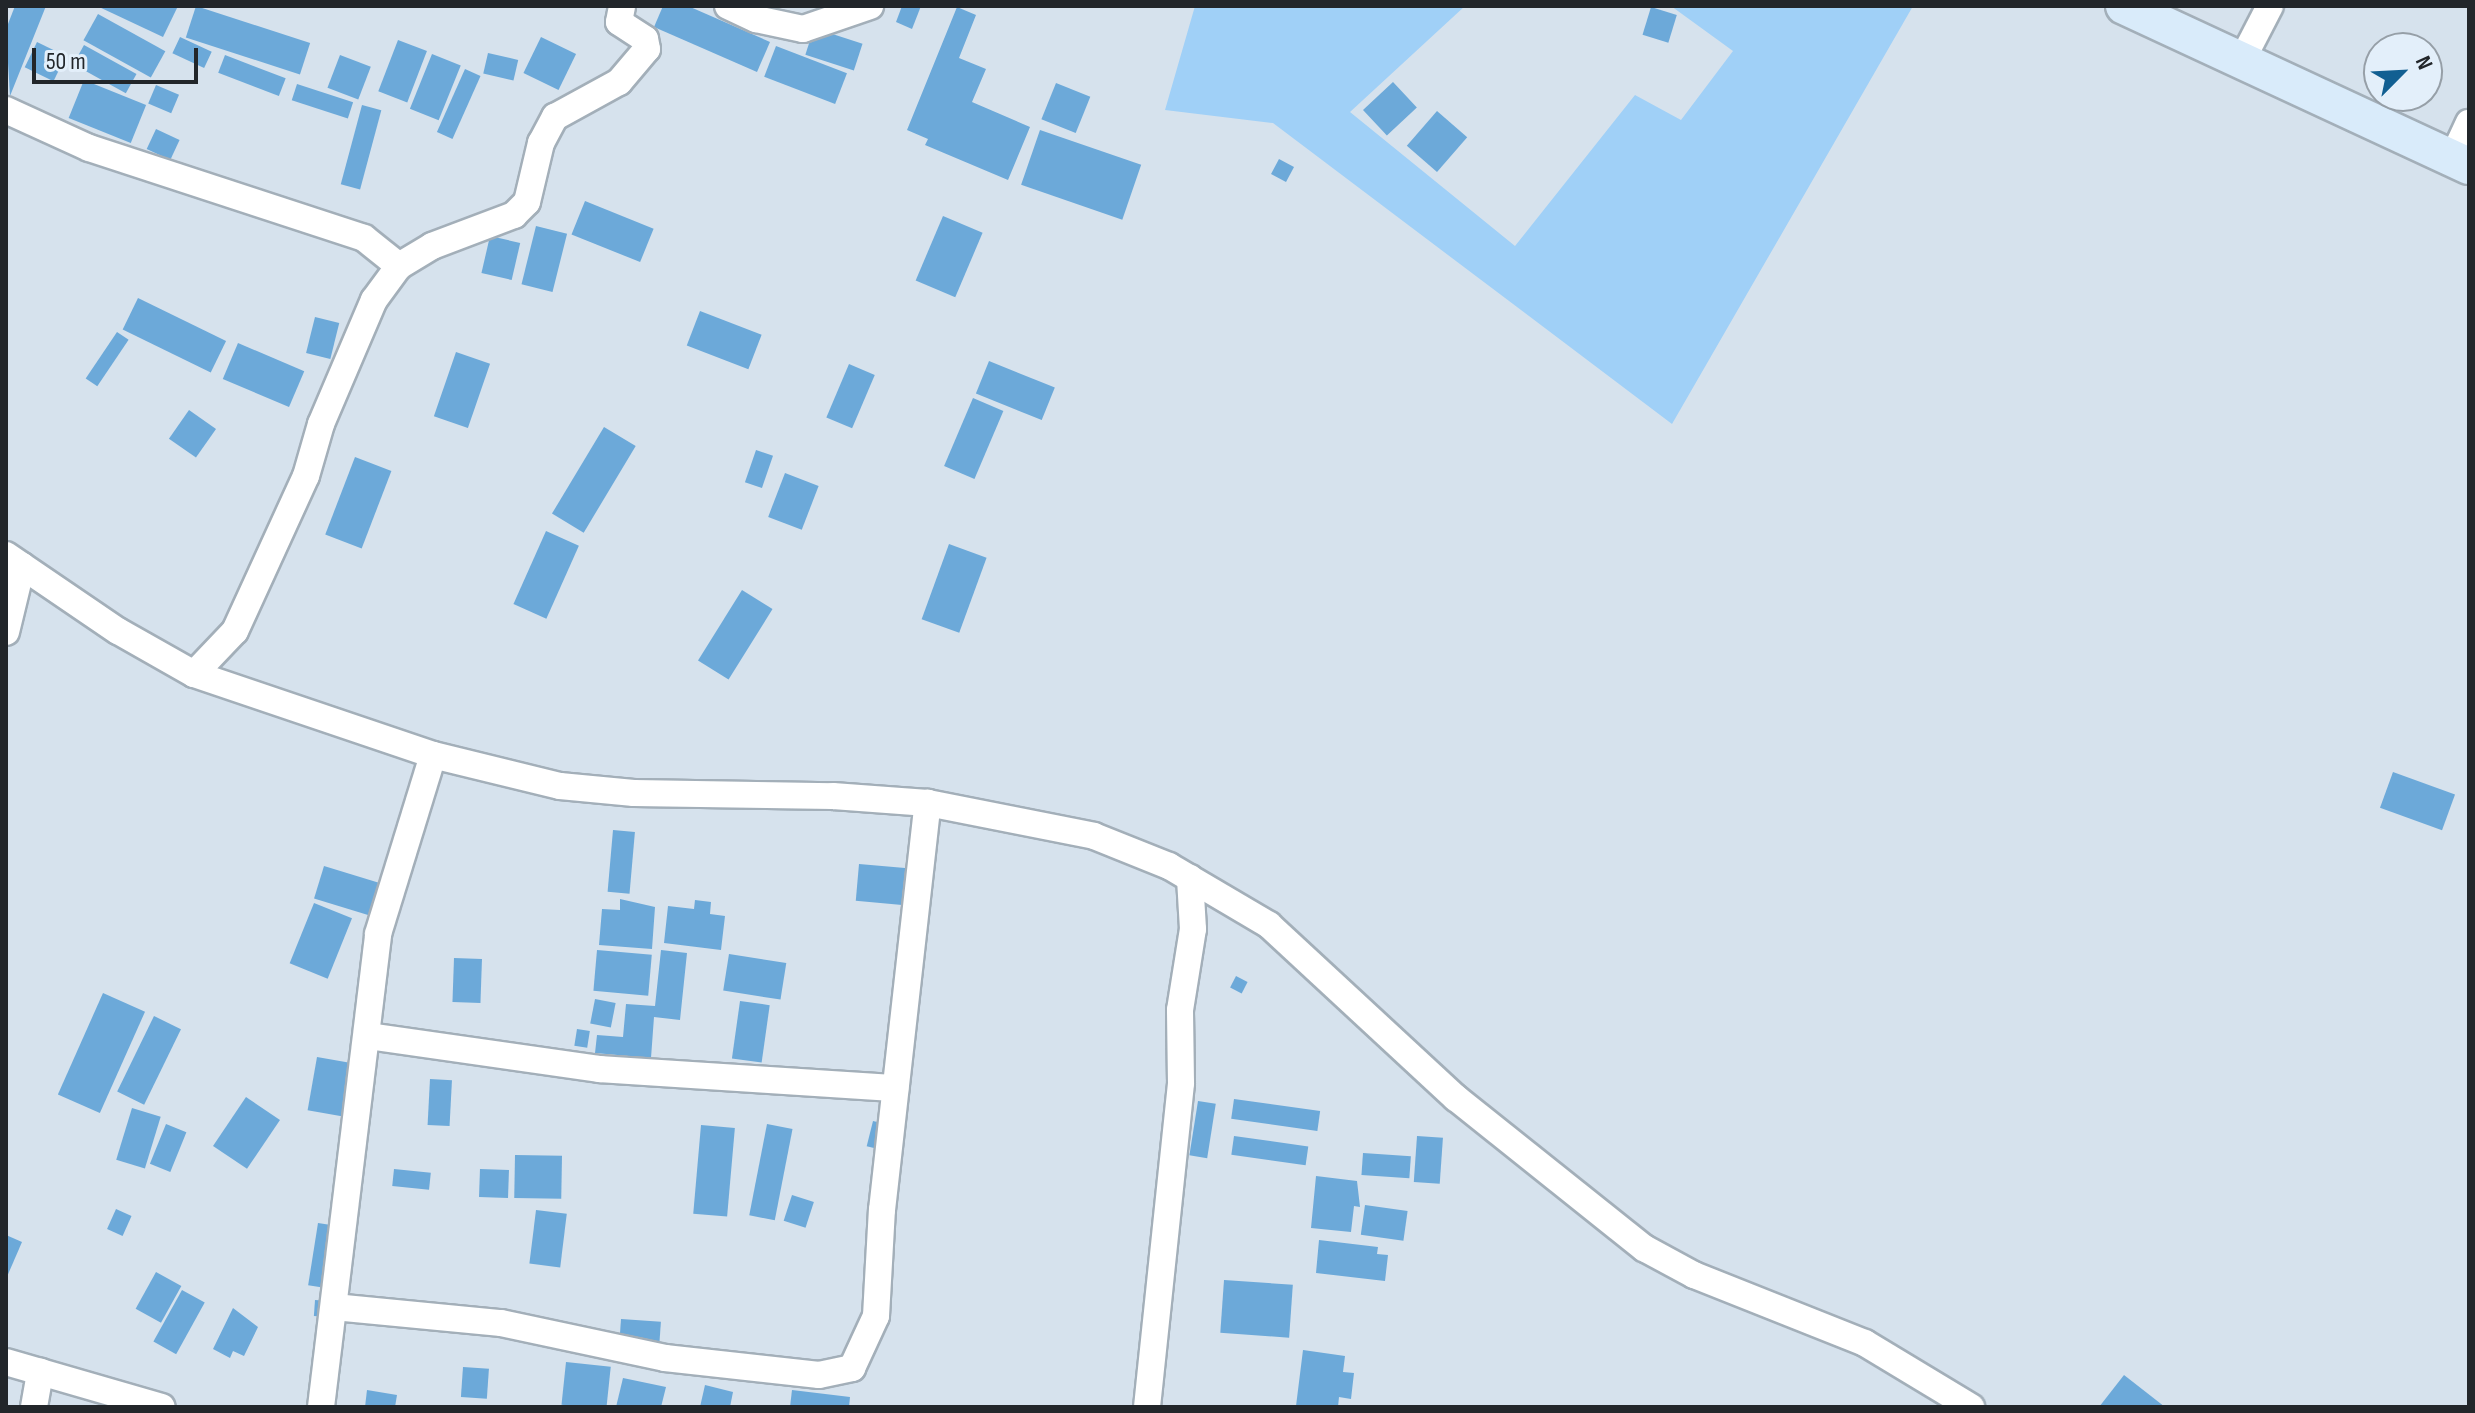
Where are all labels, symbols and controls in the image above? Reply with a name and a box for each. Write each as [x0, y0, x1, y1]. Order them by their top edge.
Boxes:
scale bar [36, 32, 202, 82]
north arrow [2363, 32, 2443, 112]
text: 50 m [46, 47, 86, 76]
text: N [2409, 52, 2438, 74]

